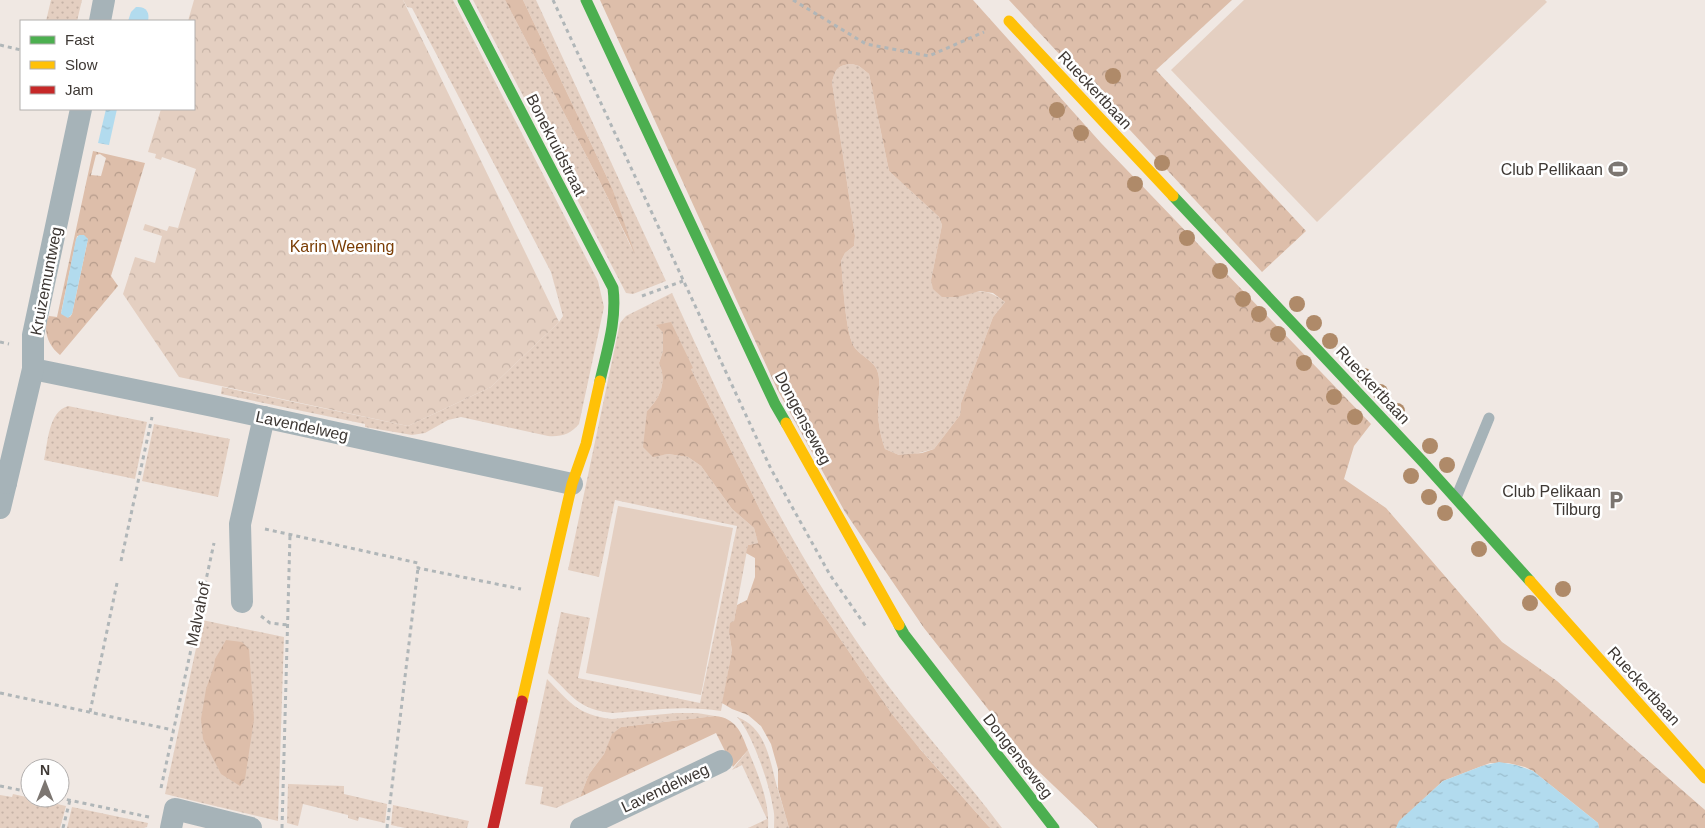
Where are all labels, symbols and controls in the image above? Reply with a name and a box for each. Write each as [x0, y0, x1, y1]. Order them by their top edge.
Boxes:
legend [20, 20, 195, 110]
text: Fast [65, 31, 95, 48]
street label: Rueckertbaan [1055, 48, 1135, 132]
text: Slow [65, 56, 98, 73]
text: Jam [65, 81, 93, 98]
street label: Bonekruidstraat [523, 91, 589, 199]
sports icon: Club Pellikaan [1607, 158, 1629, 180]
place label: Club Pellikaan [1501, 161, 1603, 178]
street label: Kruizemuntweg [27, 225, 65, 337]
park label: Karin Weening [290, 238, 394, 255]
street label: Rueckertbaan [1333, 343, 1413, 427]
street label: Dongenseweg [771, 369, 835, 467]
street label: Lavendelweg [254, 408, 350, 444]
place label: Club Pelikaan Tilburg [1502, 483, 1601, 518]
parking icon: Club Pelikaan Tilburg [1605, 489, 1627, 511]
street label: Malvahof [183, 580, 213, 648]
street label: Rueckertbaan [1604, 643, 1684, 729]
street label: Dongenseweg [980, 710, 1056, 802]
north arrow [20, 758, 70, 808]
street label: Lavendelweg [619, 760, 711, 816]
text: N [40, 762, 50, 778]

